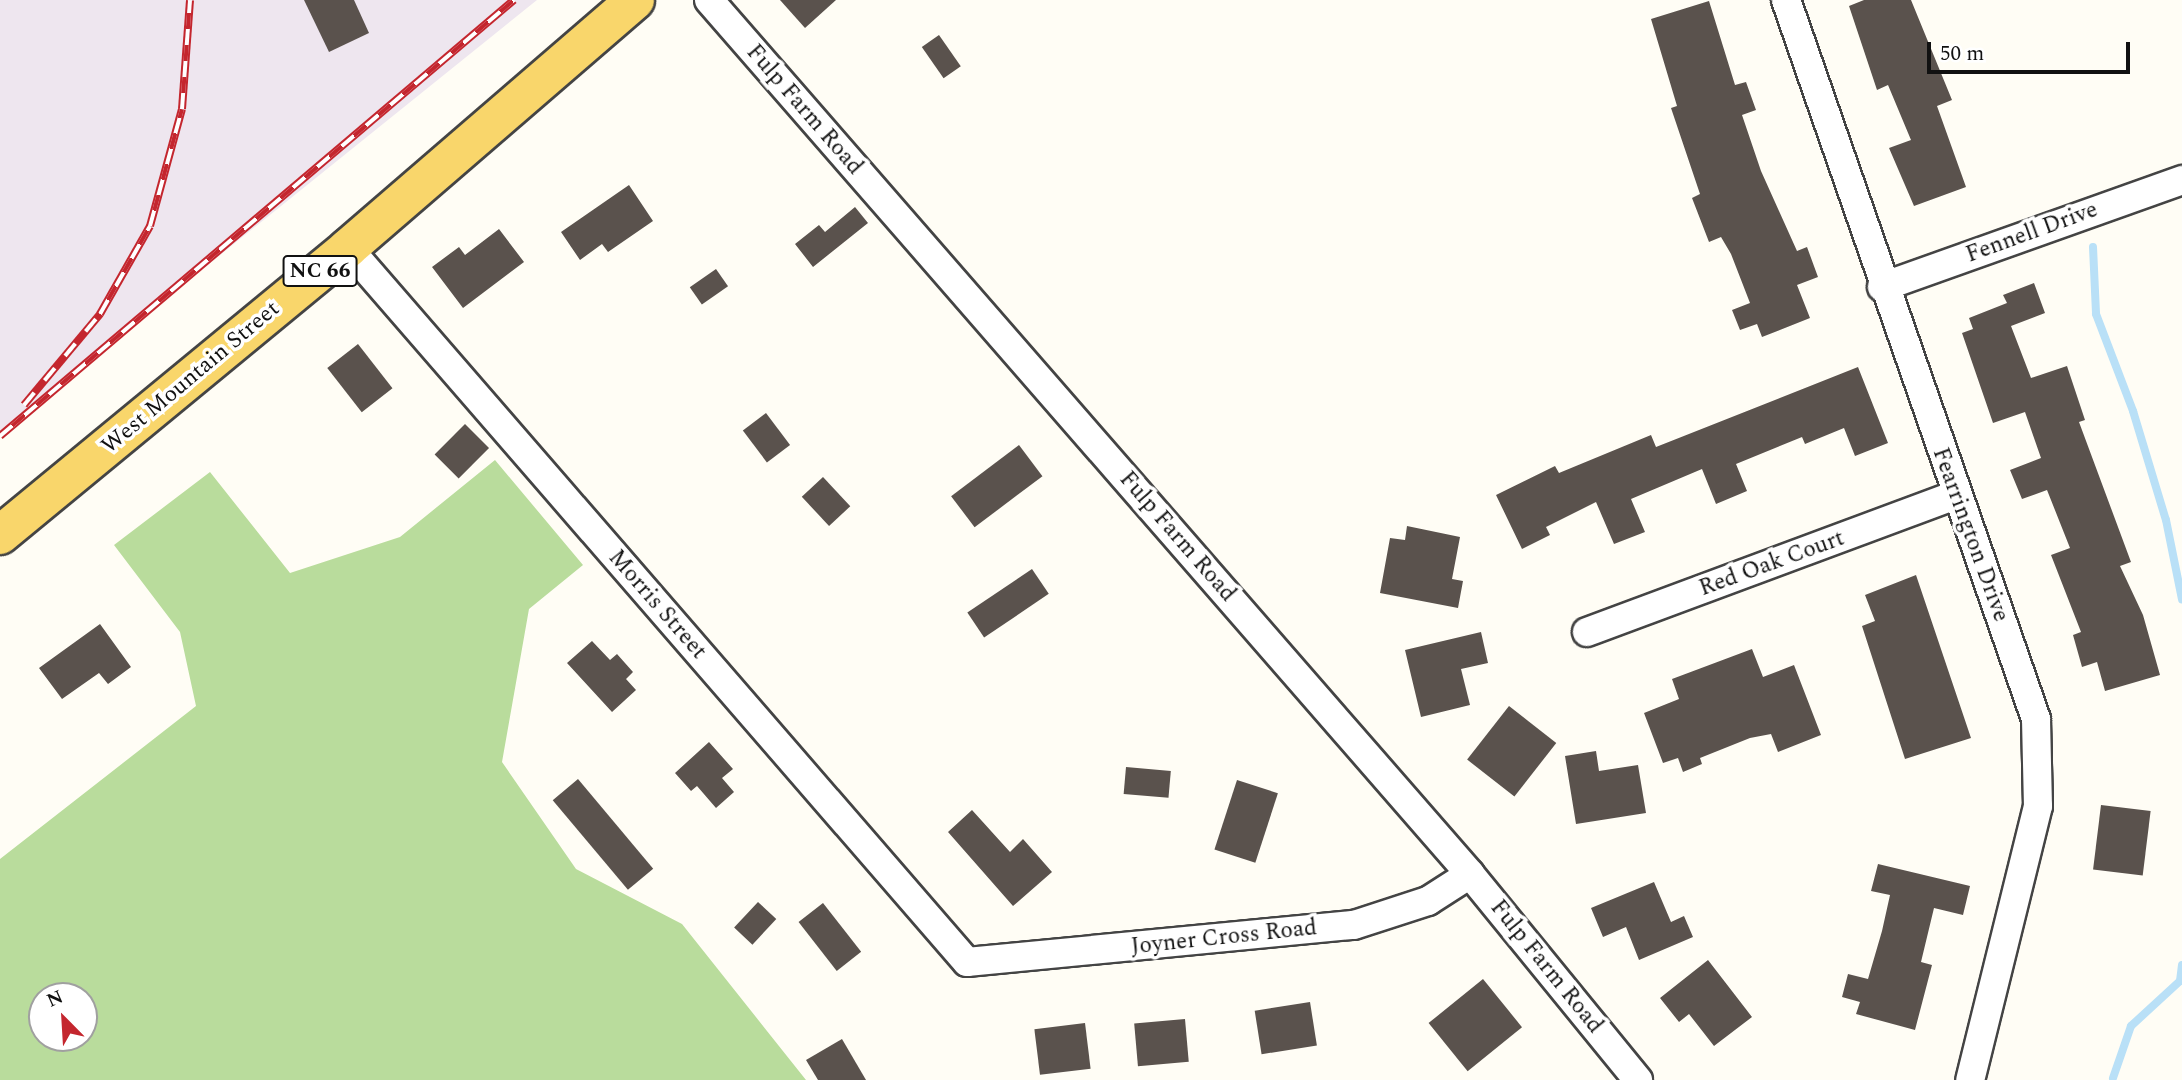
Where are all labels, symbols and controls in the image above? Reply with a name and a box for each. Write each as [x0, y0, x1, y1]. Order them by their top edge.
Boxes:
scale bar [1930, 28, 2133, 72]
text: 50 m [1940, 38, 1984, 70]
street label: Fulp Farm Road [740, 39, 868, 181]
street label: Fennell Drive [1962, 196, 2102, 270]
road number: NC 66 [282, 254, 358, 288]
street label: West Mountain Street [96, 296, 286, 460]
street label: Fearrington Drive [1926, 444, 2014, 626]
street label: Fulp Farm Road [1113, 466, 1241, 608]
street label: Red Oak Court [1696, 525, 1848, 603]
street label: Morris Street [602, 545, 712, 665]
street label: Fulp Farm Road [1484, 895, 1608, 1039]
street label: Joyner Cross Road [1130, 915, 1318, 961]
north arrow [28, 982, 98, 1052]
text: N [42, 983, 68, 1016]

